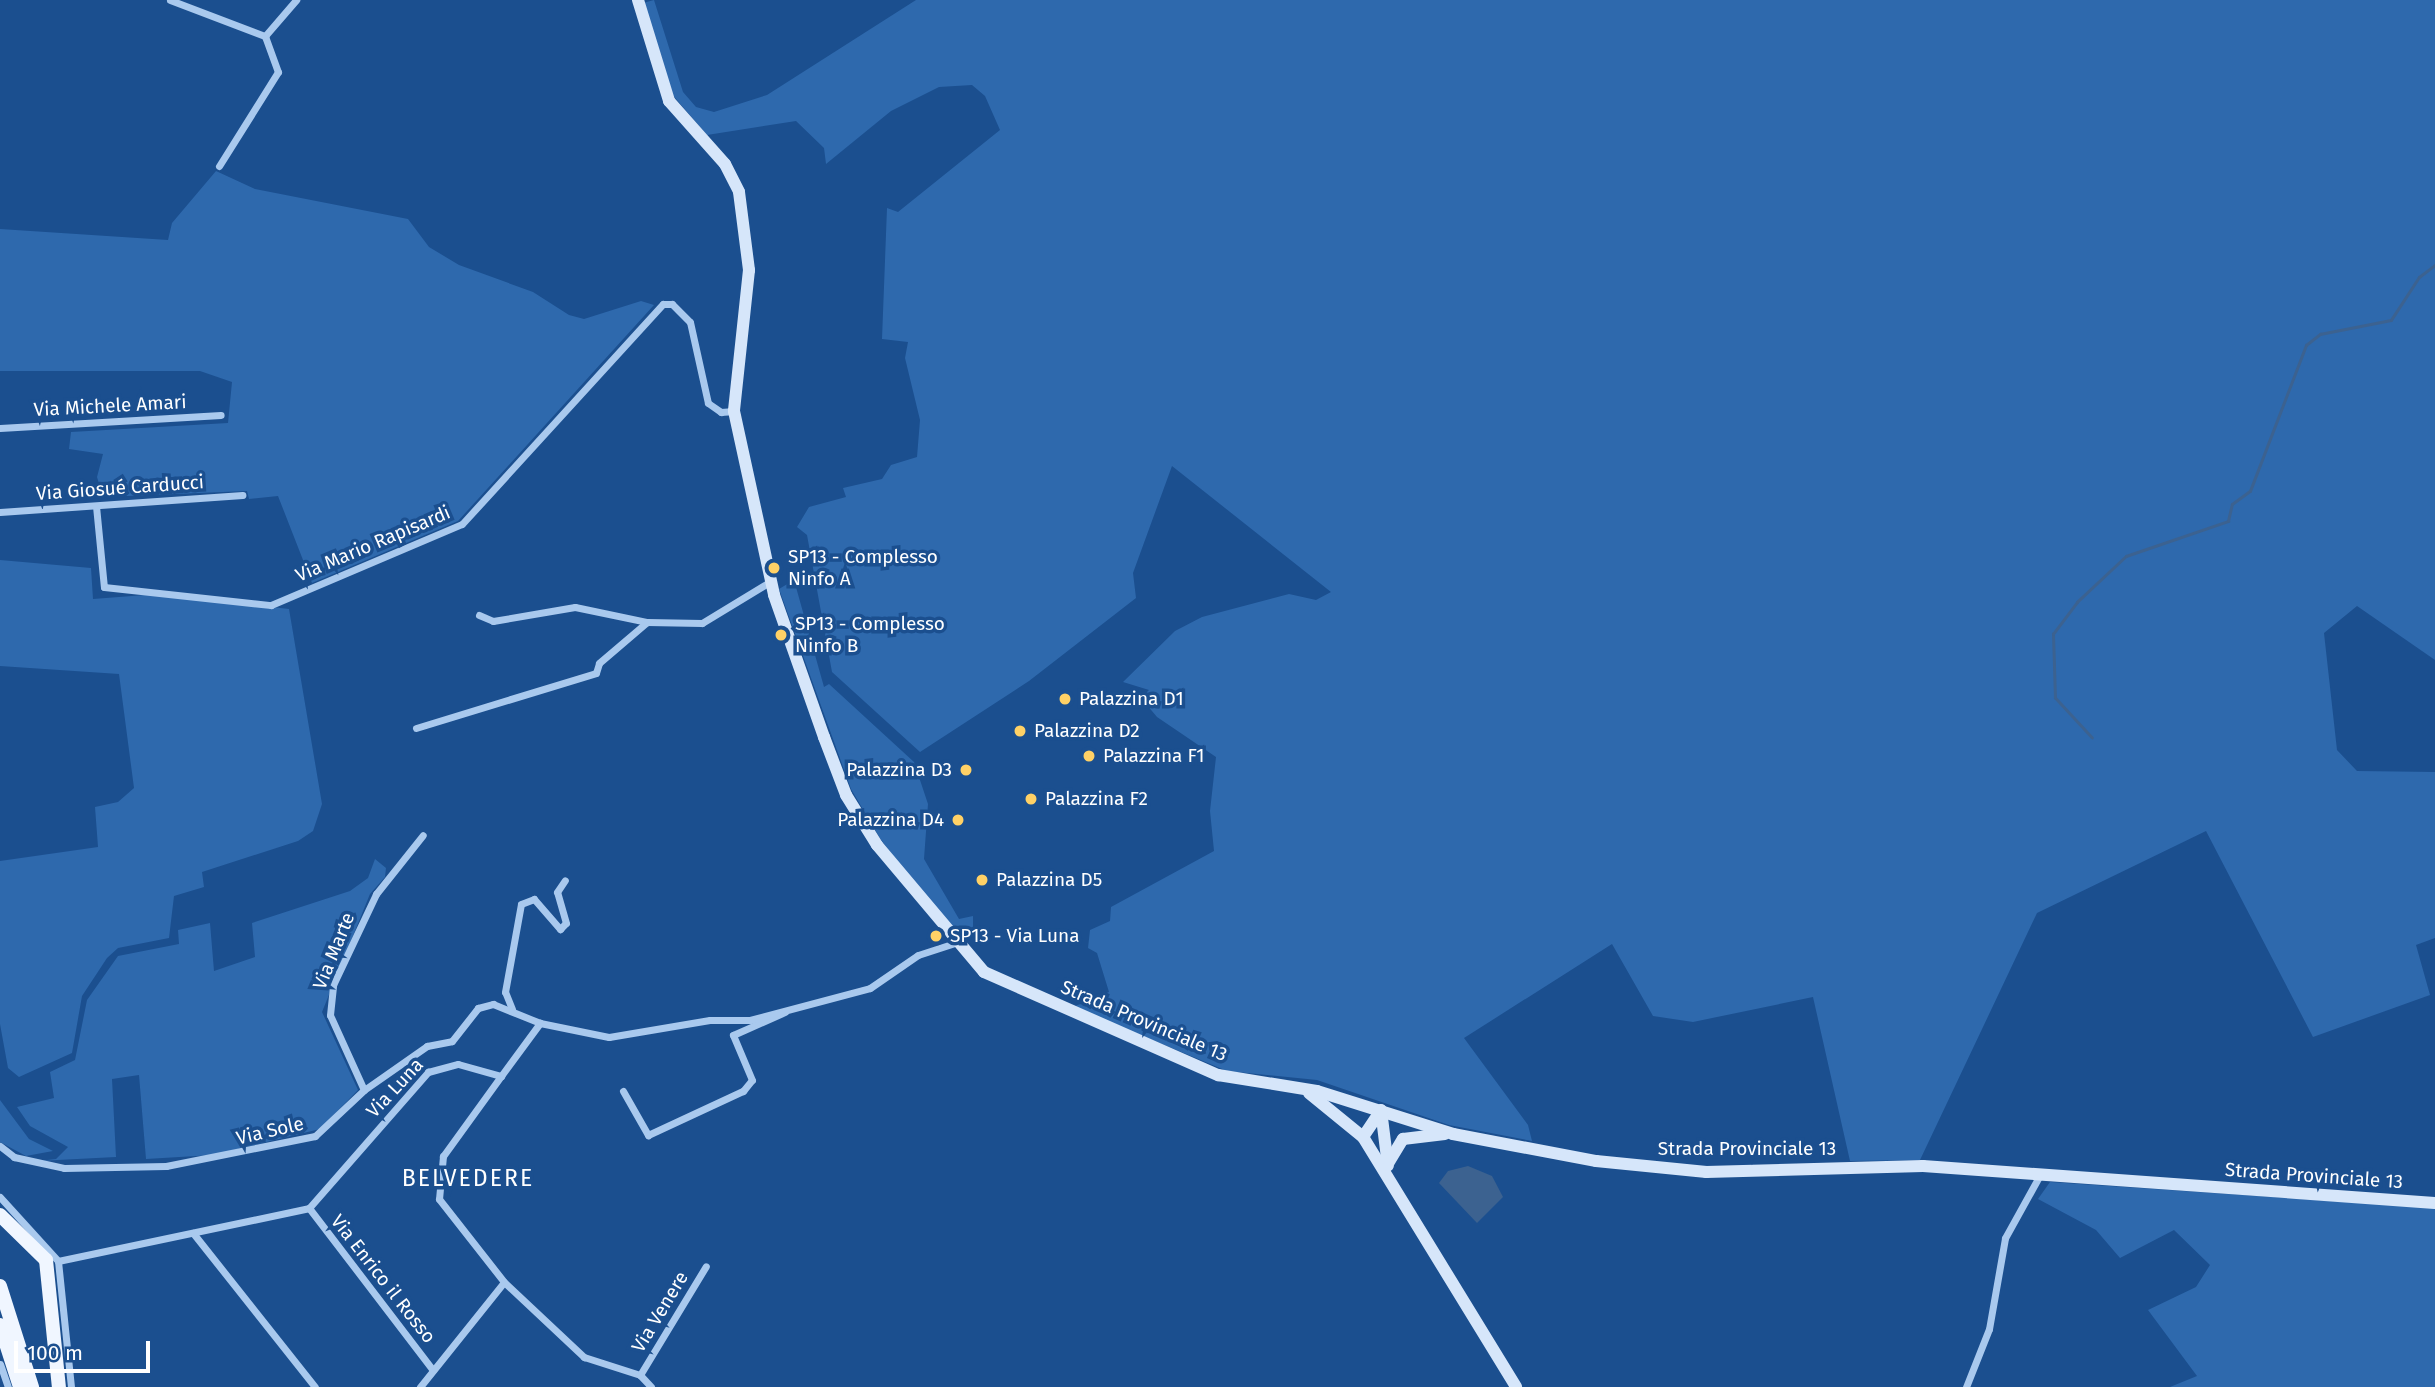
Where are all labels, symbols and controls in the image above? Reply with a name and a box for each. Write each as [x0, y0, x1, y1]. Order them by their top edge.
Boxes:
street label: Via Michele Amari [33, 391, 187, 421]
street label: Via Giosué Carducci [35, 471, 205, 505]
street label: Via Mario Rapisardi [292, 501, 454, 587]
place label: SP13 - Complesso Ninfo A [788, 546, 938, 590]
marker: SP13 - Complesso Ninfo A [766, 560, 782, 576]
place label: SP13 - Complesso Ninfo B [795, 613, 945, 657]
marker: SP13 - Complesso Ninfo B [773, 627, 789, 643]
place label: Palazzina D1 [1079, 688, 1184, 710]
marker: Palazzina D1 [1057, 691, 1073, 707]
place label: Palazzina D2 [1034, 720, 1140, 742]
marker: Palazzina D2 [1012, 723, 1028, 739]
place label: Palazzina F1 [1103, 745, 1204, 767]
marker: Palazzina F1 [1081, 748, 1097, 764]
place label: Palazzina D3 [846, 759, 952, 781]
marker: Palazzina D3 [958, 762, 974, 778]
place label: Palazzina F2 [1045, 788, 1148, 810]
marker: Palazzina F2 [1023, 791, 1039, 807]
place label: Palazzina D4 [837, 809, 944, 831]
marker: Palazzina D4 [950, 812, 966, 828]
place label: Palazzina D5 [996, 869, 1102, 891]
marker: Palazzina D5 [974, 872, 990, 888]
street label: Via Marte [308, 909, 360, 993]
place label: SP13 - Via Luna [950, 925, 1080, 947]
marker: SP13 - Via Luna [928, 928, 944, 944]
street label: Strada Provinciale 13 [1057, 976, 1231, 1066]
street label: Via Luna [362, 1054, 428, 1122]
street label: Via Sole [234, 1112, 306, 1150]
street label: Strada Provinciale 13 [1658, 1138, 1836, 1160]
street label: Strada Provinciale 13 [2224, 1158, 2404, 1194]
district label: BELVEDERE [403, 1164, 533, 1192]
street label: Via Enrico il Rosso [326, 1210, 440, 1348]
street label: Via Venere [627, 1267, 693, 1357]
scale bar [18, 1328, 154, 1372]
text: 100 m [27, 1340, 83, 1366]

